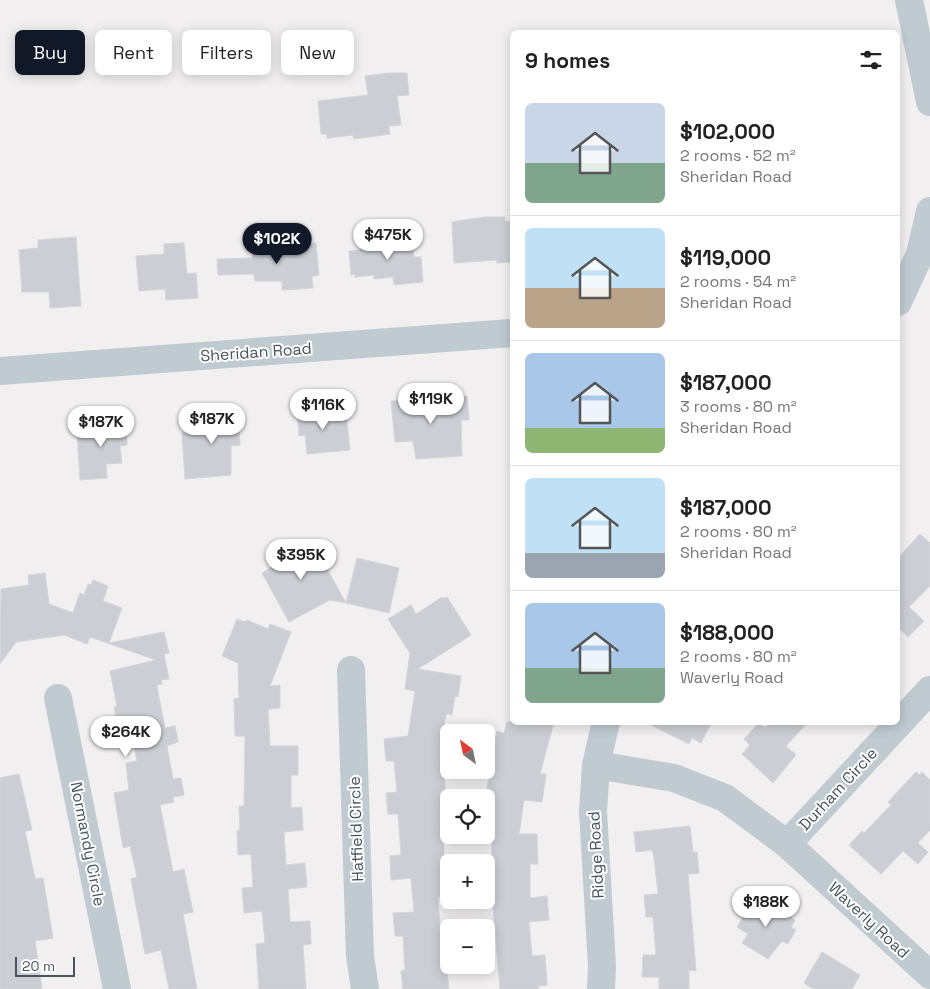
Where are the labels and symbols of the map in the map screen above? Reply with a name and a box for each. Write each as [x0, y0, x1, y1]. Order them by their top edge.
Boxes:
pin: $475K [353, 218, 423, 261]
pin: $102K [242, 222, 312, 265]
street label: Sheridan Road [200, 338, 312, 366]
pin: $119K [396, 382, 466, 425]
pin: $116K [288, 388, 358, 431]
pin: $187K [177, 402, 247, 445]
pin: $187K [66, 406, 136, 448]
pin: $395K [266, 538, 336, 581]
pin: $264K [91, 716, 161, 758]
north arrow [440, 724, 495, 779]
street label: Durham Circle [794, 743, 882, 835]
street label: Hatfield Circle [344, 776, 368, 882]
street label: Normandy Circle [66, 780, 110, 908]
street label: Ridge Road [583, 811, 609, 899]
street label: Waverly Road [824, 877, 914, 963]
pin: $188K [731, 886, 801, 928]
scale bar [15, 954, 75, 977]

